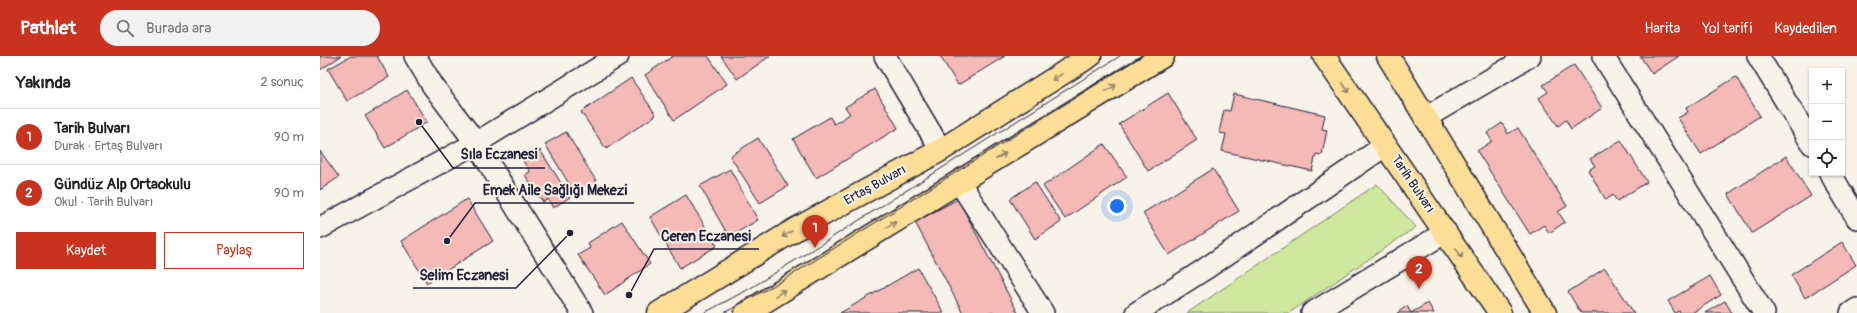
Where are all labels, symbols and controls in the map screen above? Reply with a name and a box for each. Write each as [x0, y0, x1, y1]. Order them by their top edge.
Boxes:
search box [100, 10, 380, 46]
text: Pathlet [20, 16, 76, 40]
icon: search [114, 17, 136, 39]
text: Burada ara [146, 19, 211, 38]
text: Harita [1644, 20, 1680, 37]
text: Yol tarifi [1702, 20, 1752, 37]
text: Kaydedilen [1774, 20, 1837, 37]
map controls [1809, 68, 1845, 176]
button: + [1809, 68, 1845, 104]
text: Yakında [16, 72, 71, 93]
one-way arrow [1051, 73, 1063, 81]
text: 2 sonuç [261, 74, 304, 90]
one-way arrow [1342, 82, 1350, 93]
one-way arrow [1105, 84, 1116, 92]
button: − [1809, 104, 1845, 140]
text: Tarih Bulvarı [54, 119, 130, 138]
text: 1 [26, 129, 32, 145]
text: 90 m [274, 129, 304, 145]
text: Durak · Ertaş Bulvarı [54, 138, 163, 154]
button: locate [1809, 140, 1845, 176]
callout: Sıla Eczanesi [453, 142, 545, 168]
text: Sıla Eczanesi [461, 146, 538, 163]
one-way arrow [995, 152, 1007, 160]
street label: Tarih Bulvarı [1388, 152, 1438, 216]
street label: Ertaş Bulvarı [841, 161, 909, 209]
text: Gündüz Alp Ortaokulu [54, 175, 191, 194]
callout: Emek Aile Sağlığı Mekezi [475, 177, 634, 203]
text: Emek Aile Sağlığı Mekezi [483, 182, 628, 199]
text: 2 [25, 185, 33, 201]
text: 90 m [274, 185, 304, 201]
text: Okul · Tarih Bulvarı [54, 194, 153, 210]
your location [1107, 196, 1127, 216]
pin: 1 [802, 215, 828, 248]
one-way arrow [885, 221, 897, 229]
callout: Ceren Eczanesi [654, 223, 759, 249]
text: Ceren Eczanesi [661, 228, 752, 245]
one-way arrow [782, 230, 793, 238]
button: Kaydet [16, 232, 156, 269]
button: Paylaş [164, 232, 304, 269]
one-way arrow [1455, 247, 1463, 258]
pin: 2 [1406, 256, 1432, 289]
callout: Selim Eczanesi [413, 262, 516, 288]
text: Selim Eczanesi [419, 267, 509, 284]
one-way arrow [774, 289, 786, 297]

